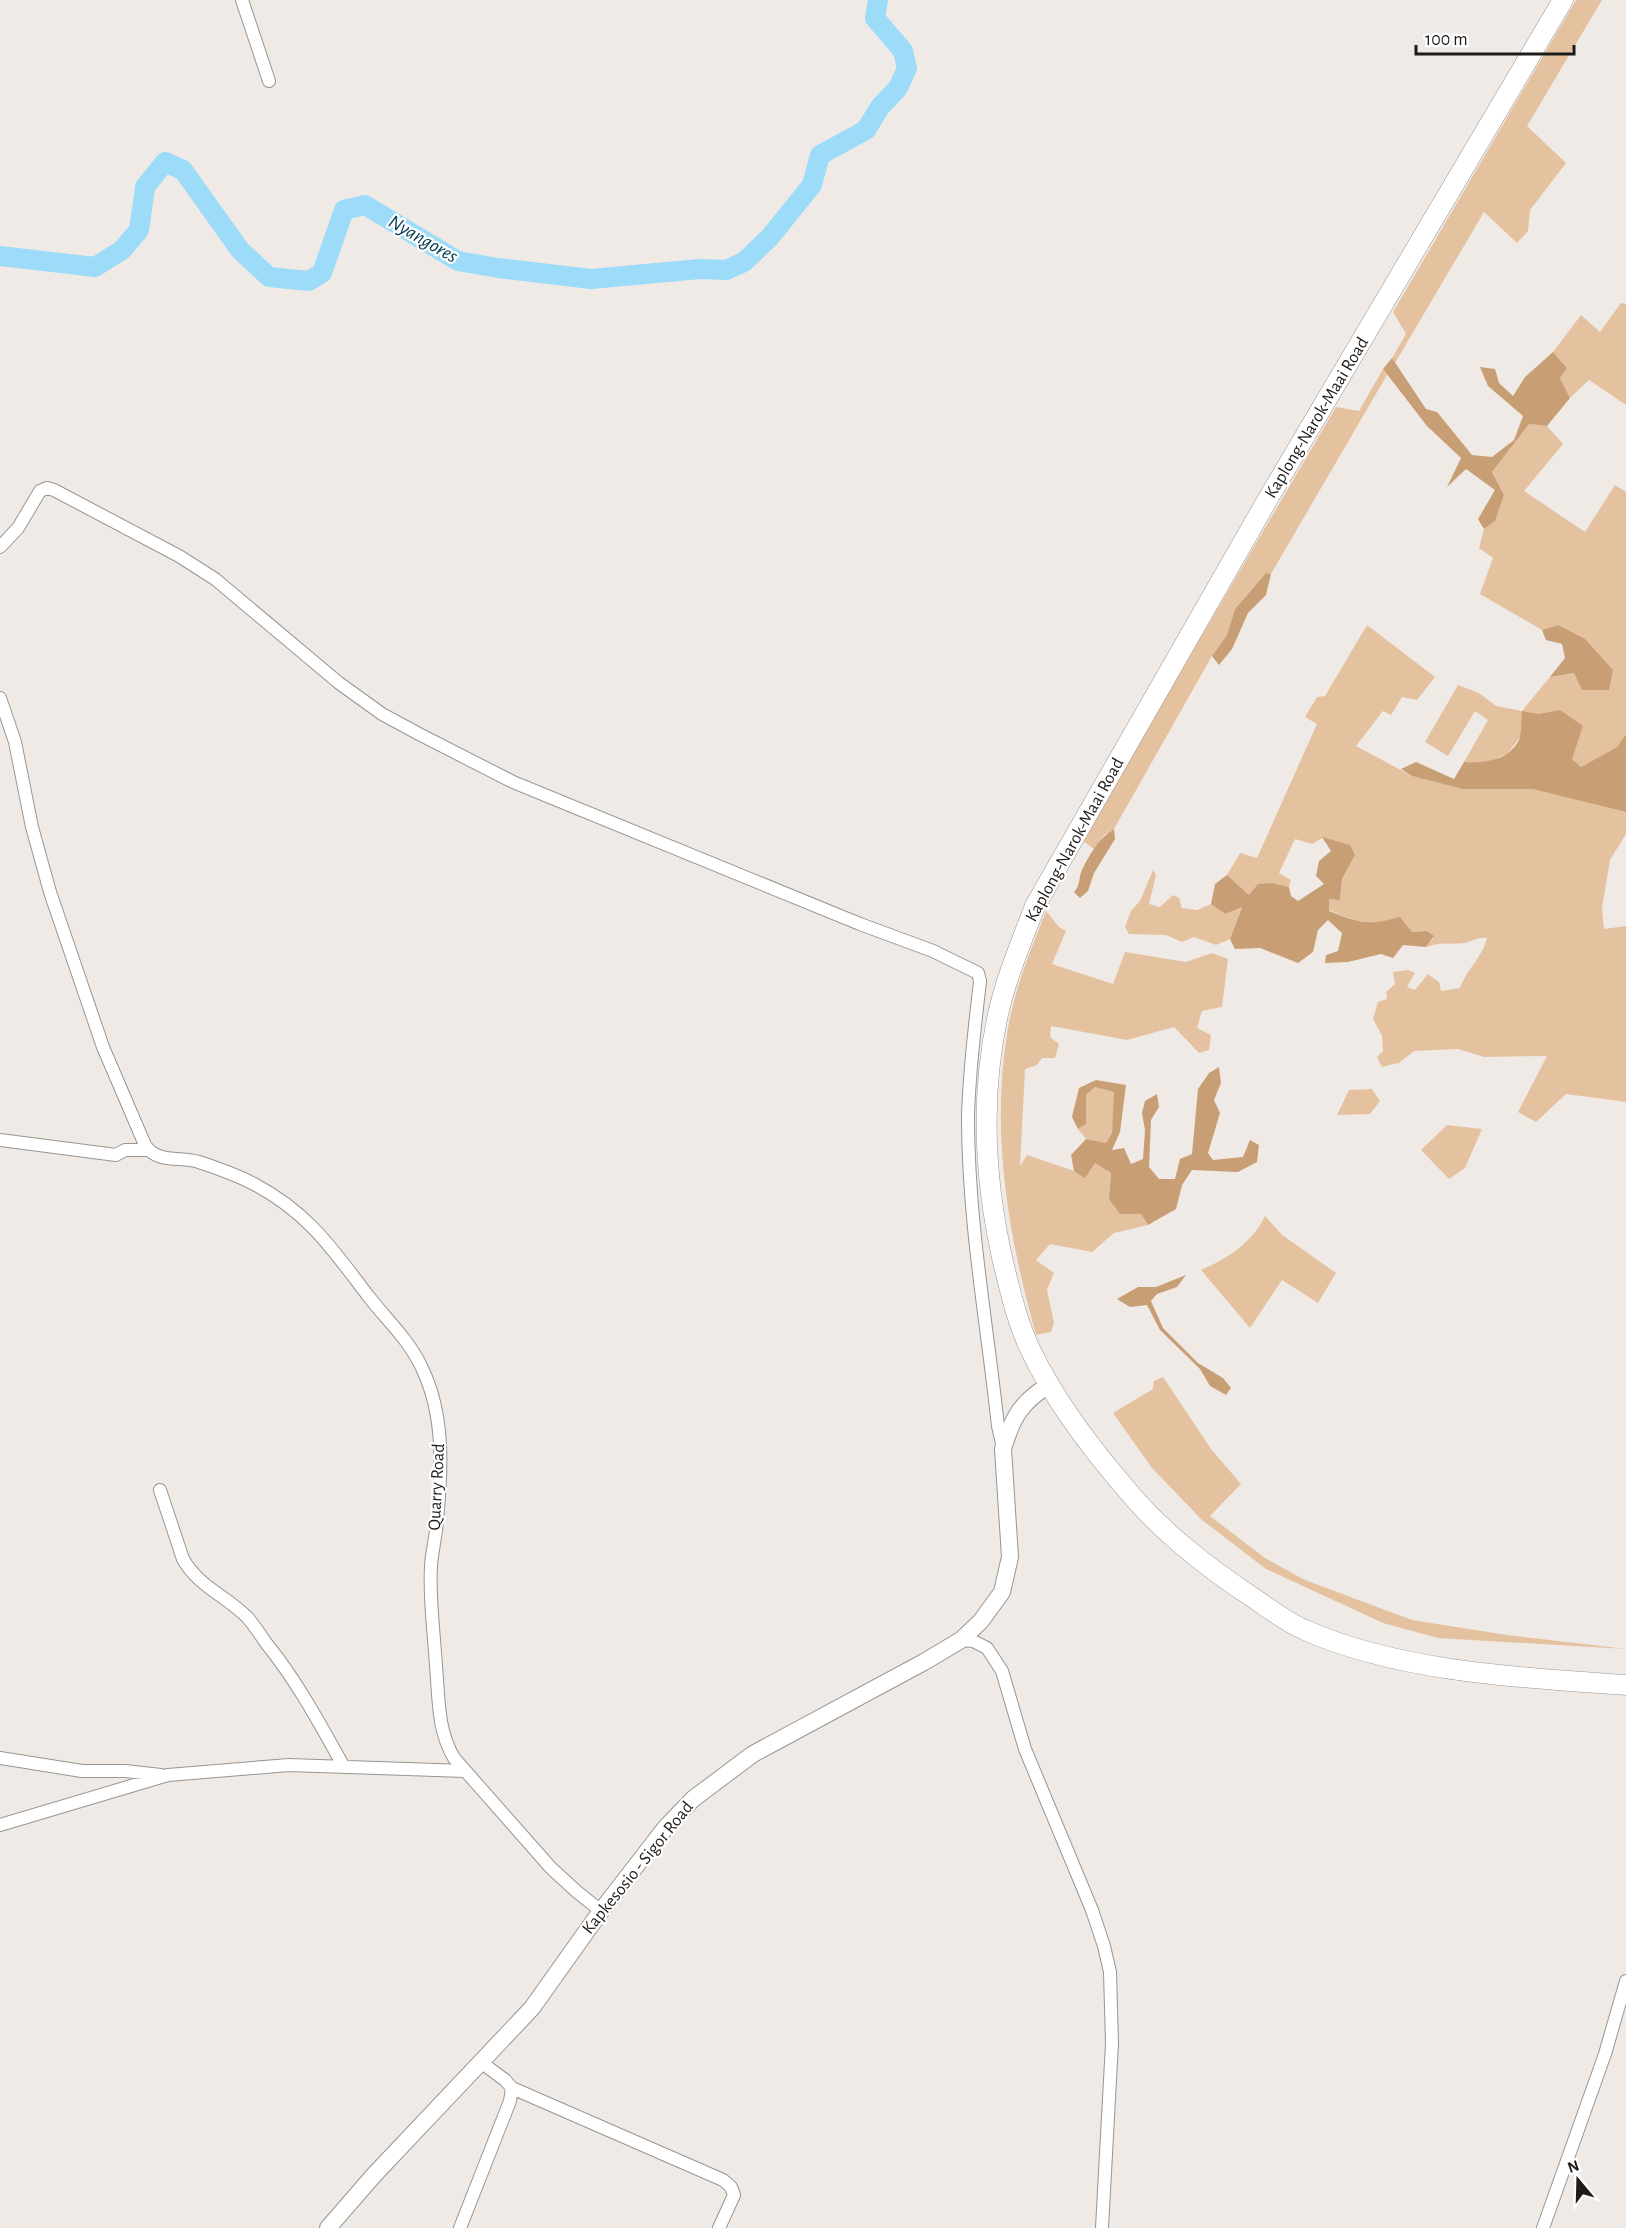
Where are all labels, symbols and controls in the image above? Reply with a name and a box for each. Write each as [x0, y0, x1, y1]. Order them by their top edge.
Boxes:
scale bar [1416, 18, 1574, 56]
text: 100 m [1425, 31, 1468, 49]
water label: Nyangores [385, 211, 461, 267]
street label: Kaplong-Narok-Maai Road [1262, 334, 1372, 502]
street label: Kaplong-Narok-Maai Road [1022, 755, 1128, 925]
street label: Quarry Road [426, 1443, 448, 1531]
street label: Kapkesosio - Sigor Road [579, 1798, 697, 1938]
north arrow [1548, 2150, 1608, 2210]
text: N [1566, 2157, 1581, 2176]

